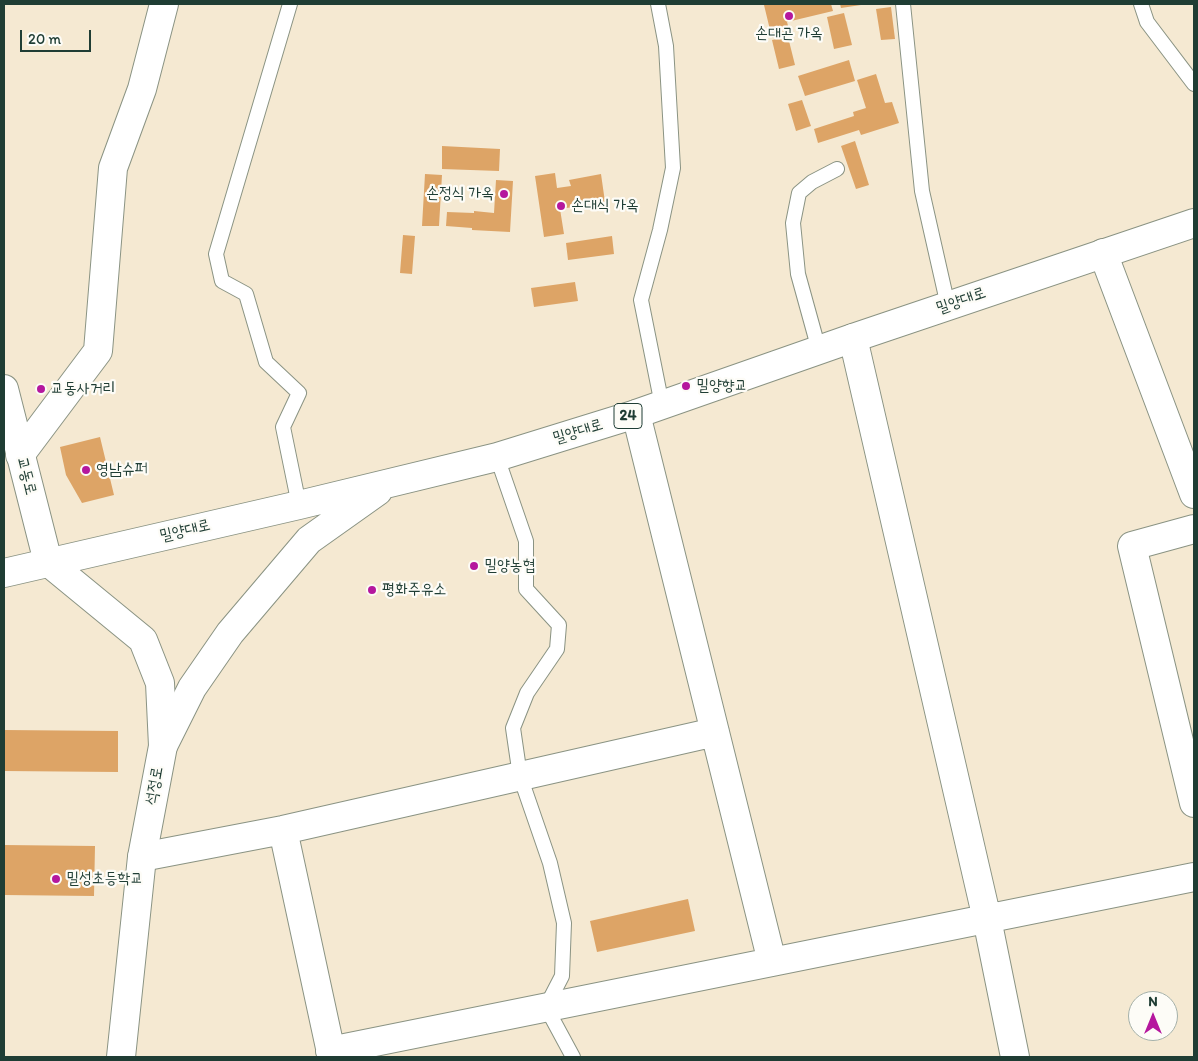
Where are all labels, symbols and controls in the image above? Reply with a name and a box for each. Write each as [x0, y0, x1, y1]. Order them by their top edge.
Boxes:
marker: 손대곤 가옥 [783, 10, 795, 22]
scale bar [22, 20, 94, 52]
place label: 손대곤 가옥 [755, 24, 823, 44]
text: 20 m [28, 30, 61, 48]
place label: 손정식 가옥 [426, 184, 494, 204]
marker: 손정식 가옥 [498, 188, 510, 200]
place label: 손대식 가옥 [571, 196, 639, 216]
marker: 손대식 가옥 [555, 200, 567, 212]
street label: 밀양대로 [934, 284, 988, 318]
place label: 밀양향교 [696, 376, 748, 396]
place label: 교동사거리 [51, 379, 115, 399]
marker: 밀양향교 [680, 380, 692, 392]
marker: 교동사거리 [35, 383, 47, 395]
road number: 24 [614, 404, 642, 428]
street label: 밀양대로 [551, 415, 605, 449]
street label: 교동로 [12, 455, 40, 497]
place label: 영남슈퍼 [96, 460, 148, 480]
marker: 영남슈퍼 [80, 464, 92, 476]
street label: 밀양대로 [158, 516, 212, 546]
place label: 밀양농협 [484, 556, 536, 576]
marker: 밀양농협 [468, 560, 480, 572]
place label: 평화주유소 [382, 580, 446, 600]
marker: 평화주유소 [366, 584, 378, 596]
street label: 석정로 [142, 765, 168, 807]
place label: 밀성초등학교 [66, 869, 143, 889]
marker: 밀성초등학교 [50, 873, 62, 885]
north arrow [1128, 991, 1178, 1041]
text: N [1148, 993, 1158, 1010]

